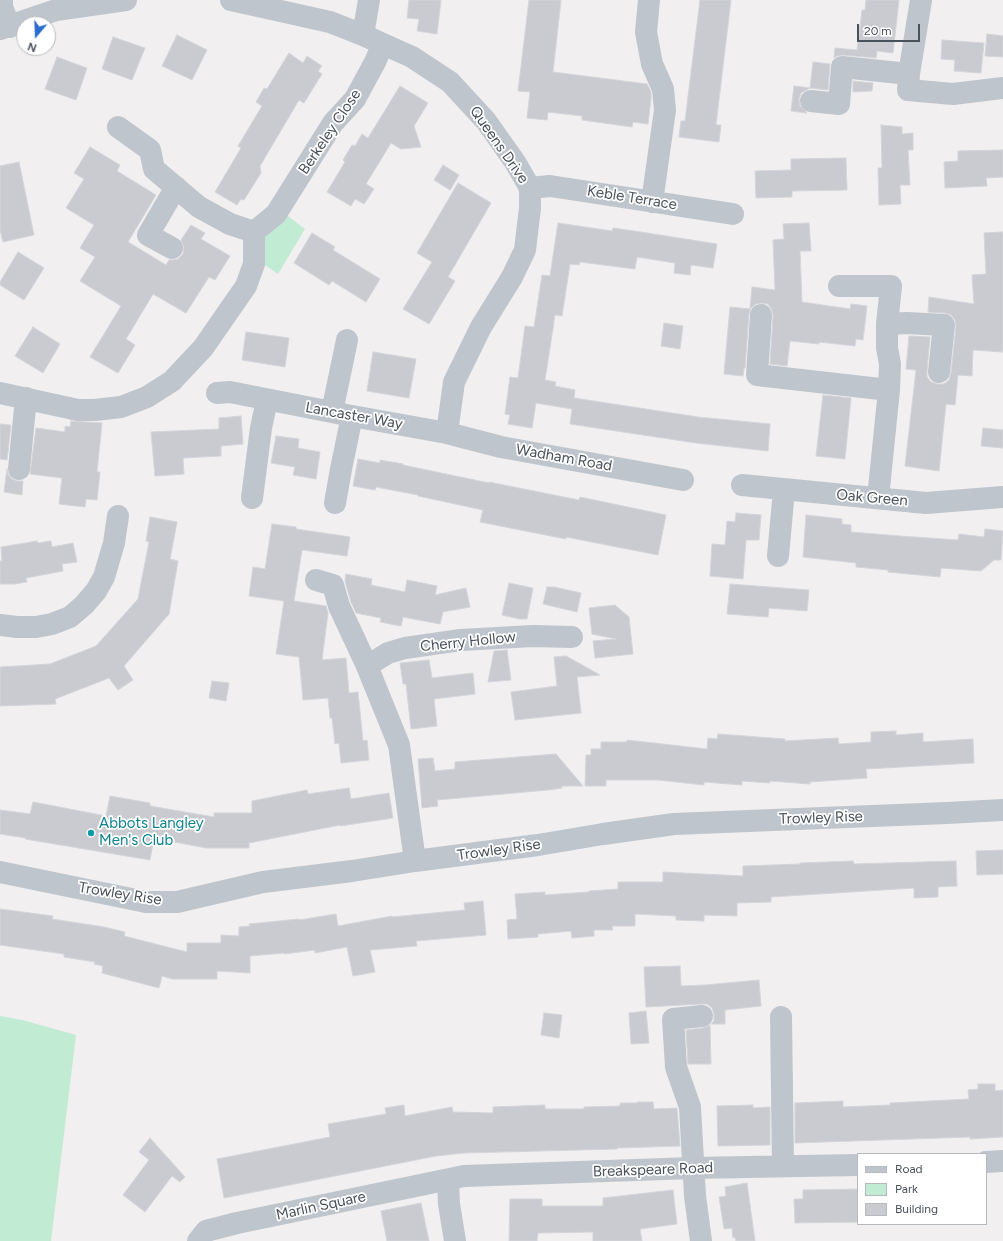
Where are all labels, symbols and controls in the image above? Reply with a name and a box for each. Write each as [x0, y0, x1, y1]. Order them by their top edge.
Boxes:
north arrow [16, 16, 56, 56]
scale bar [859, 16, 922, 42]
text: 20 m [864, 24, 892, 38]
text: N [26, 39, 38, 54]
street label: Berkeley Close [295, 86, 365, 178]
street label: Queens Drive [466, 103, 532, 187]
street label: Keble Terrace [586, 182, 678, 214]
street label: Lancaster Way [304, 399, 404, 433]
street label: Wadham Road [515, 441, 613, 475]
street label: Oak Green [836, 486, 908, 510]
street label: Cherry Hollow [419, 628, 517, 656]
street label: Trowley Rise [779, 808, 863, 828]
place label: Abbots Langley Men's Club [99, 815, 204, 850]
marker: Abbots Langley Men's Club [86, 828, 96, 838]
street label: Trowley Rise [456, 835, 542, 865]
street label: Trowley Rise [77, 879, 163, 909]
legend [857, 1153, 987, 1225]
street label: Breakspeare Road [592, 1159, 714, 1181]
text: Road [895, 1162, 923, 1176]
text: Park [895, 1182, 918, 1196]
street label: Marlin Square [274, 1188, 368, 1224]
text: Building [895, 1202, 938, 1216]

